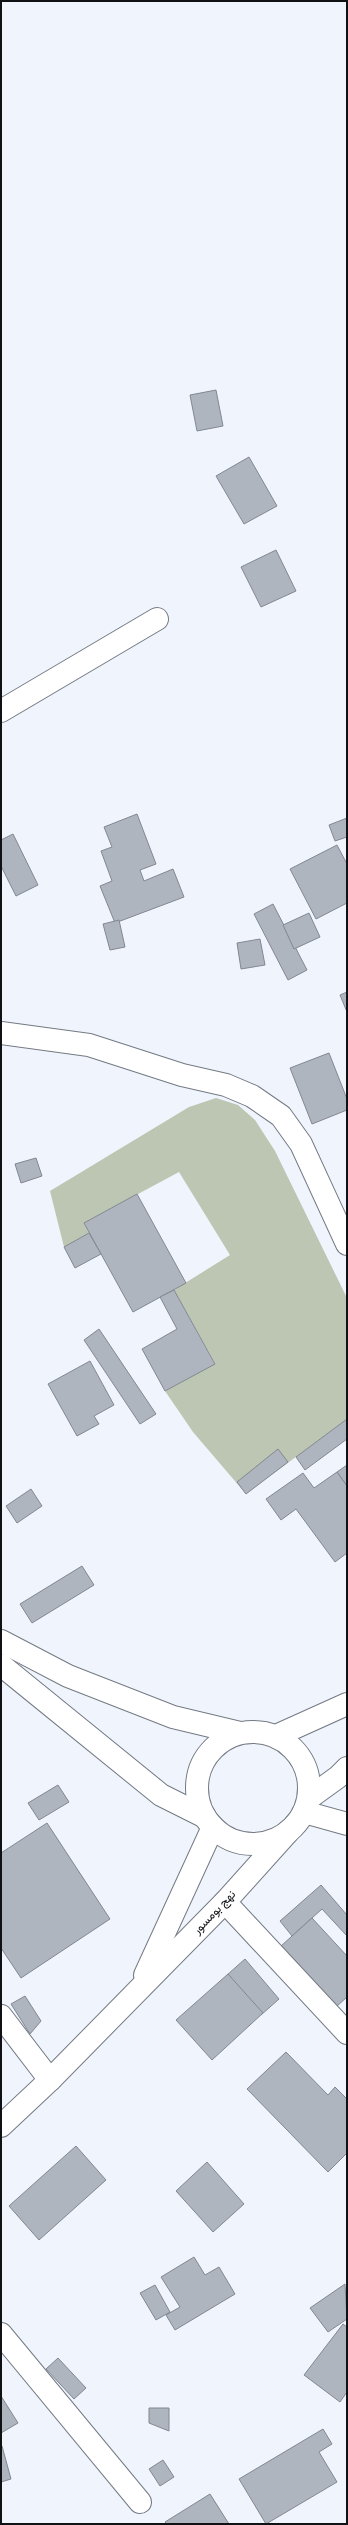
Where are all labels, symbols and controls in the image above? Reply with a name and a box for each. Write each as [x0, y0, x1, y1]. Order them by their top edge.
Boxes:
street label: نهج بومسور [189, 1887, 240, 1939]

